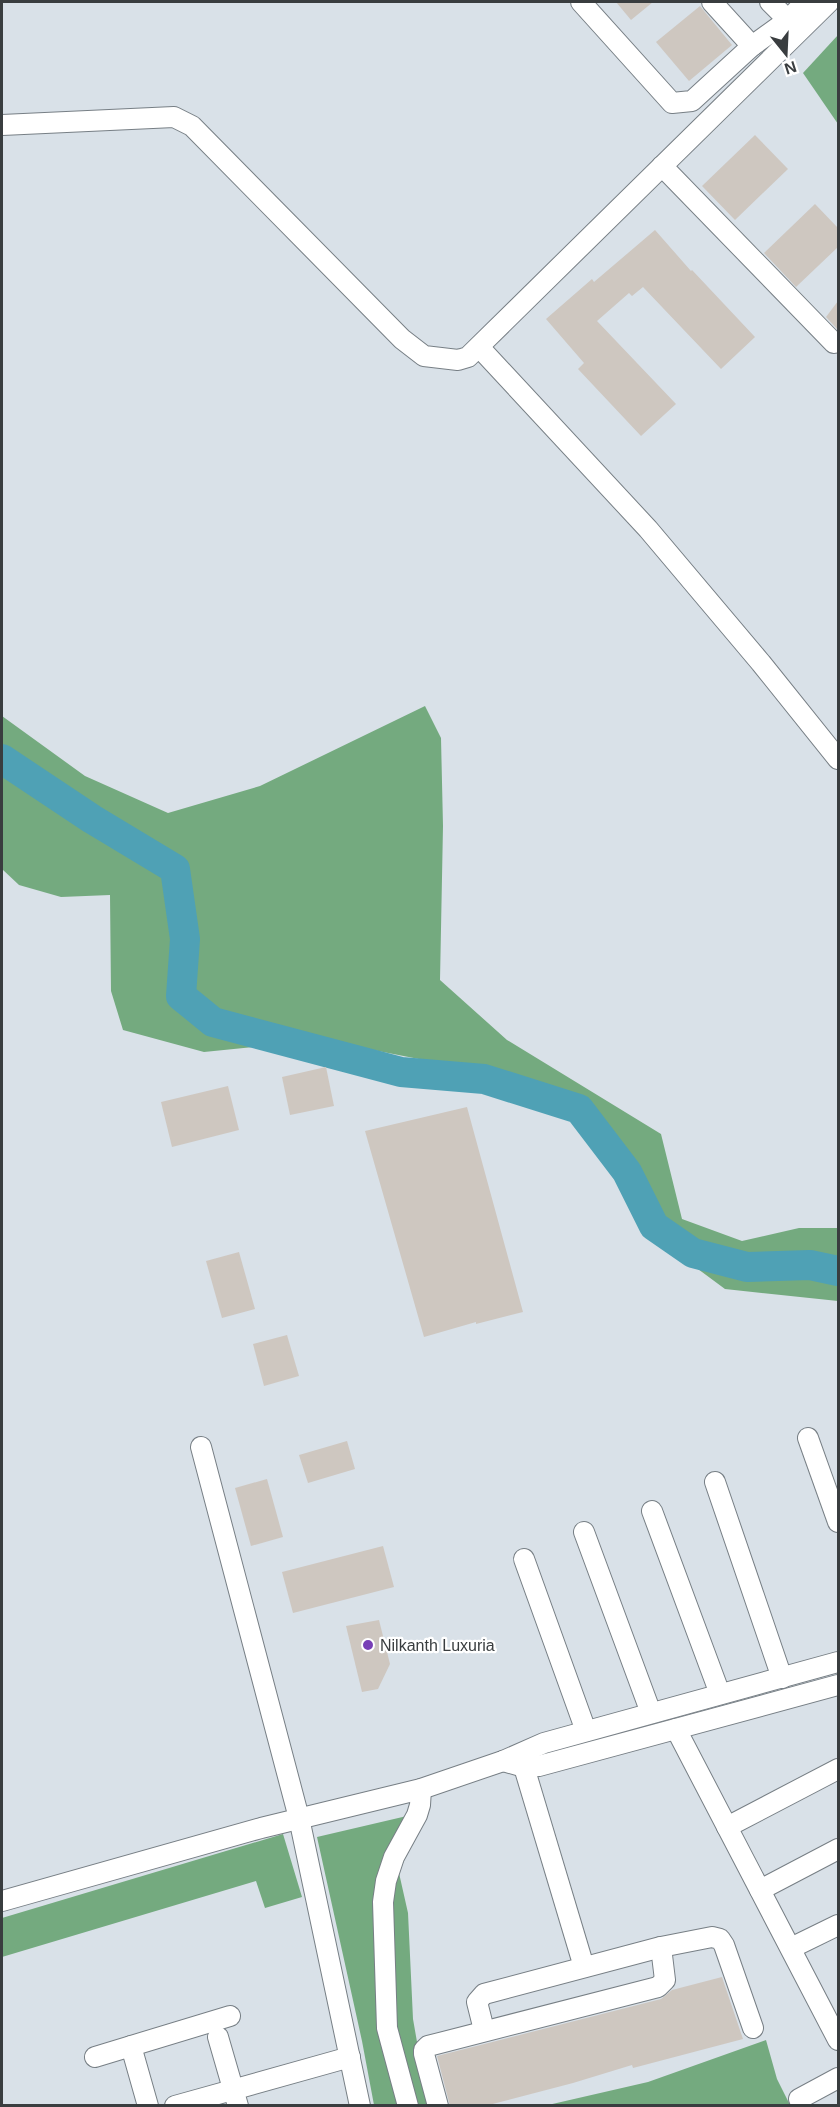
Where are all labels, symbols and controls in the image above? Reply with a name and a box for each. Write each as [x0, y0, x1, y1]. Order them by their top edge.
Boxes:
north arrow [756, 24, 816, 84]
text: N [782, 58, 799, 78]
place label: Nilkanth Luxuria [380, 1637, 495, 1654]
marker: Nilkanth Luxuria [361, 1638, 375, 1652]

